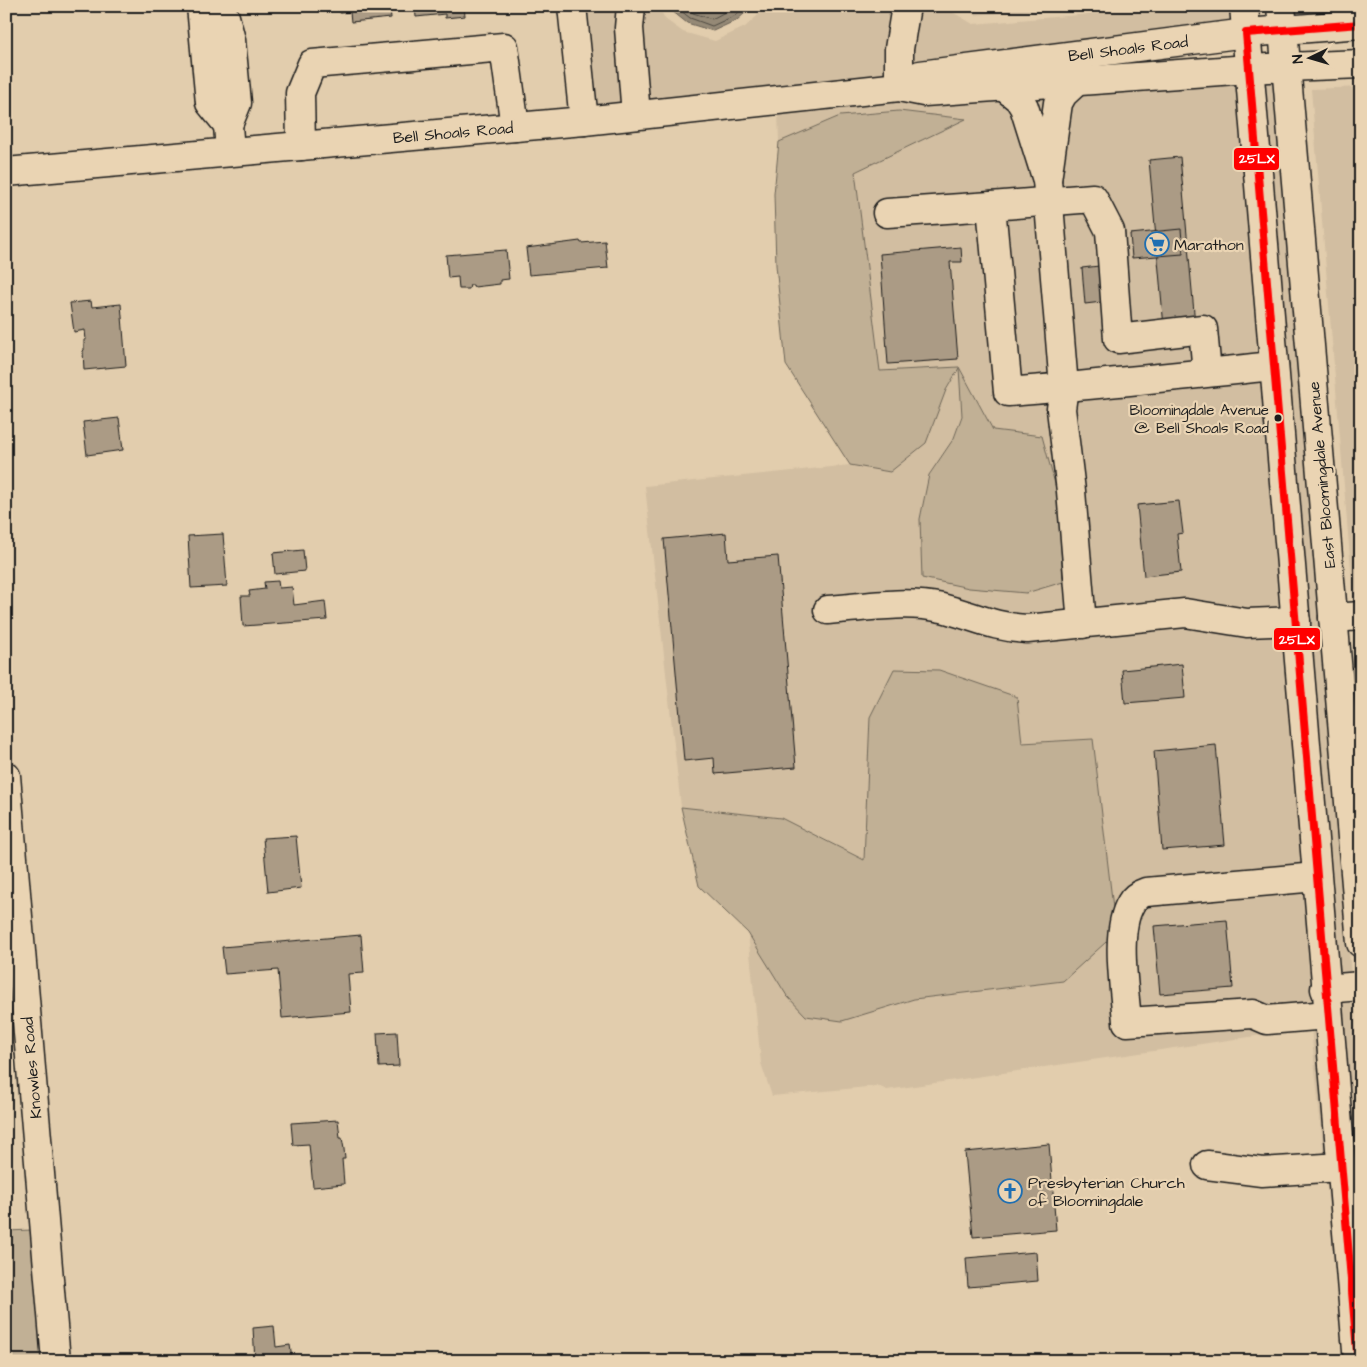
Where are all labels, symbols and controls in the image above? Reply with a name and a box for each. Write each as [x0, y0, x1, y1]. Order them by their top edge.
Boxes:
street label: Bell Shoals Road [1067, 31, 1189, 67]
north arrow [1284, 32, 1334, 82]
text: N [1288, 54, 1308, 64]
street label: Bell Shoals Road [392, 117, 514, 149]
line badge: 25LX [1233, 147, 1280, 171]
text: 25LX [1238, 149, 1276, 169]
supermarket icon: Marathon [1144, 231, 1170, 257]
place label: Marathon [1174, 234, 1244, 256]
street label: East Bloomingdale Avenue [1303, 380, 1342, 569]
place label: Bloomingdale Avenue @ Bell Shoals Road [1129, 400, 1269, 439]
marker: Bloomingdale Avenue @ Bell Shoals Road [1273, 413, 1283, 423]
line badge: 25LX [1273, 627, 1321, 651]
text: 25LX [1278, 630, 1316, 650]
street label: Knowles Road [17, 1016, 47, 1120]
place label: Presbyterian Church of Bloomingdale [1028, 1172, 1185, 1213]
church icon: Presbyterian Church of Bloomingdale [997, 1178, 1023, 1204]

